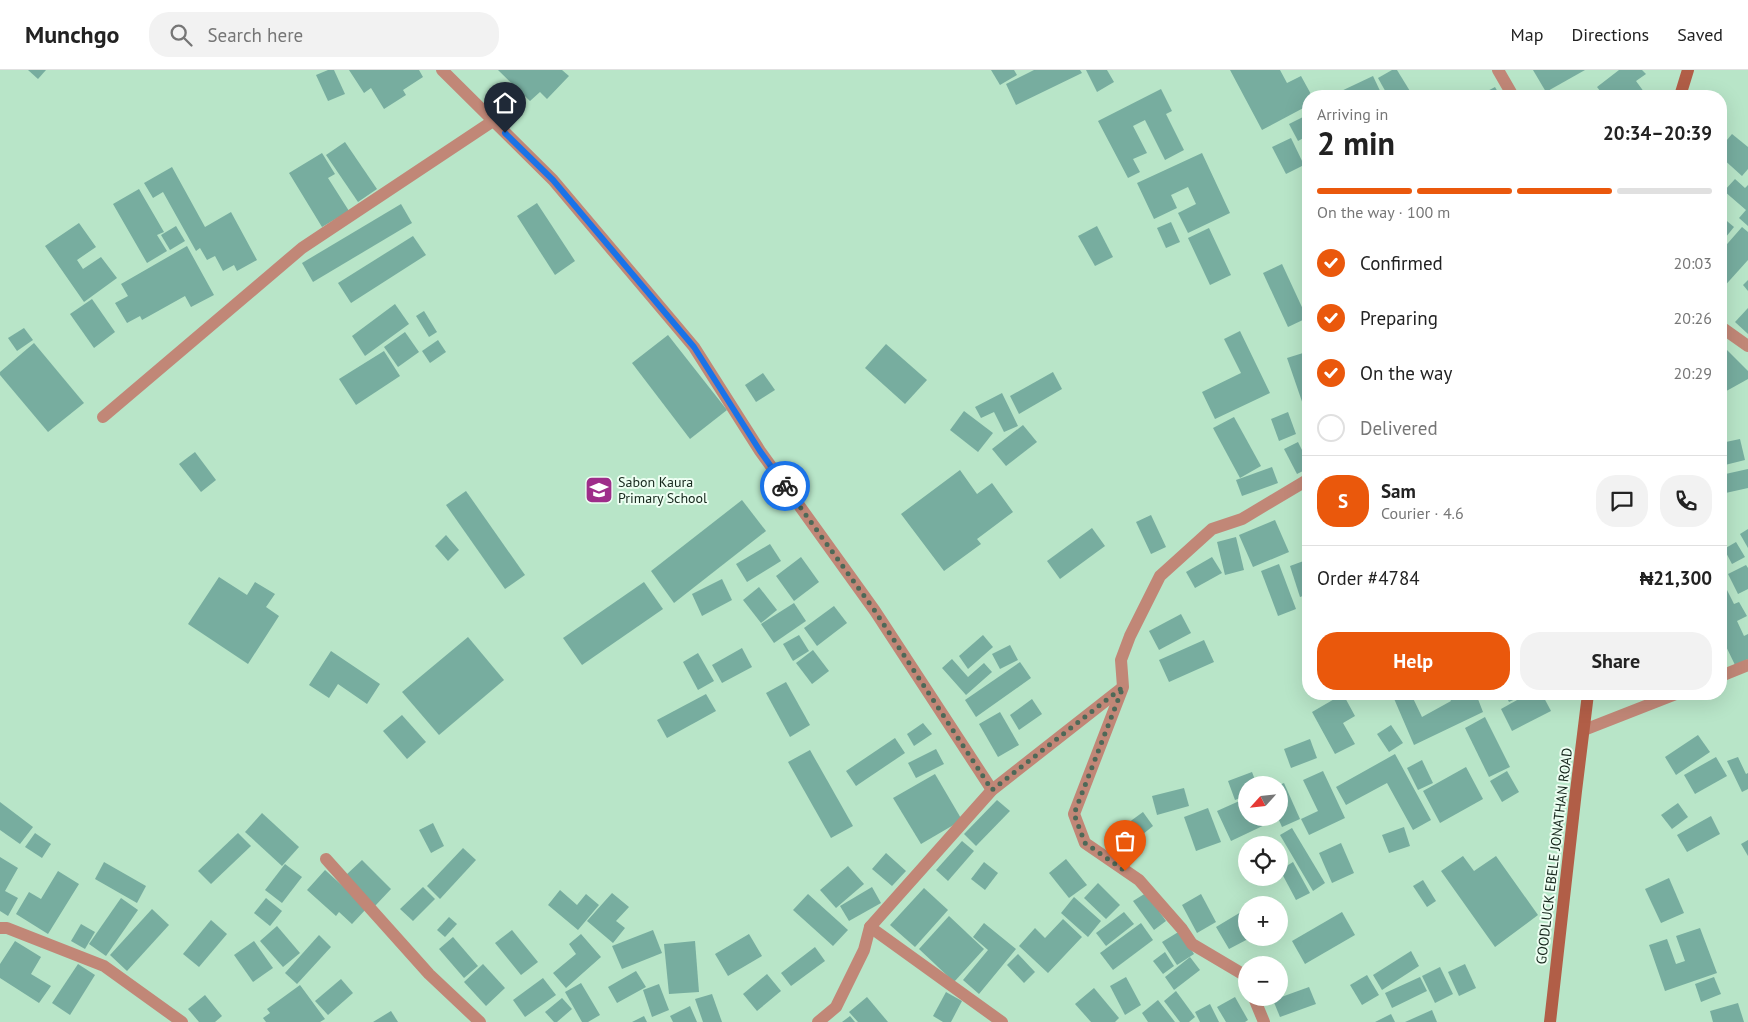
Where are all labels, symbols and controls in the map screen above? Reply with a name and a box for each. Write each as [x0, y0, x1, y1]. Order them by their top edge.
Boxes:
search box [149, 12, 499, 57]
text: Munchgo [25, 19, 119, 50]
icon: search [167, 21, 195, 49]
text: Search here [207, 23, 303, 47]
text: Map [1511, 23, 1543, 46]
text: Directions [1571, 23, 1649, 46]
text: Saved [1677, 23, 1723, 46]
pin [484, 82, 526, 133]
icon: home [491, 89, 519, 117]
text: Arriving in [1317, 104, 1388, 124]
text: 20:34–20:39 [1603, 121, 1712, 145]
text: 2 min [1317, 122, 1395, 164]
text: On the way · 100 m [1317, 202, 1450, 222]
icon: check [1317, 249, 1345, 277]
text: Confirmed [1360, 251, 1443, 275]
text: 20:03 [1674, 253, 1712, 273]
icon: check [1317, 304, 1345, 332]
text: Preparing [1360, 306, 1438, 330]
text: 20:26 [1674, 308, 1712, 328]
icon: check [1317, 359, 1345, 387]
text: On the way [1360, 361, 1452, 385]
text: 20:29 [1674, 363, 1712, 383]
text: Delivered [1360, 416, 1438, 440]
courier [760, 461, 810, 511]
icon: bike [771, 472, 799, 500]
place label: Sabon Kaura Primary School [618, 473, 707, 507]
school or university icon: Sabon Kaura Primary School [584, 475, 614, 505]
button: chat [1596, 475, 1648, 527]
button: phone [1660, 475, 1712, 527]
text: Sam [1381, 479, 1416, 503]
text: S [1338, 489, 1348, 513]
text: Courier · 4.6 [1381, 503, 1464, 523]
text: Order #4784 [1317, 566, 1420, 590]
text: ₦21,300 [1640, 566, 1712, 590]
button: Help [1317, 632, 1510, 690]
button: Share [1520, 632, 1712, 690]
street label: GOODLUCK EBELE JONATHAN ROAD [1532, 747, 1576, 965]
north arrow [1238, 776, 1288, 826]
map controls [1238, 776, 1288, 1006]
pin [1104, 820, 1146, 871]
icon: bag [1111, 827, 1139, 855]
button: locate [1238, 836, 1288, 886]
button: + [1238, 896, 1288, 946]
button: − [1238, 956, 1288, 1006]

